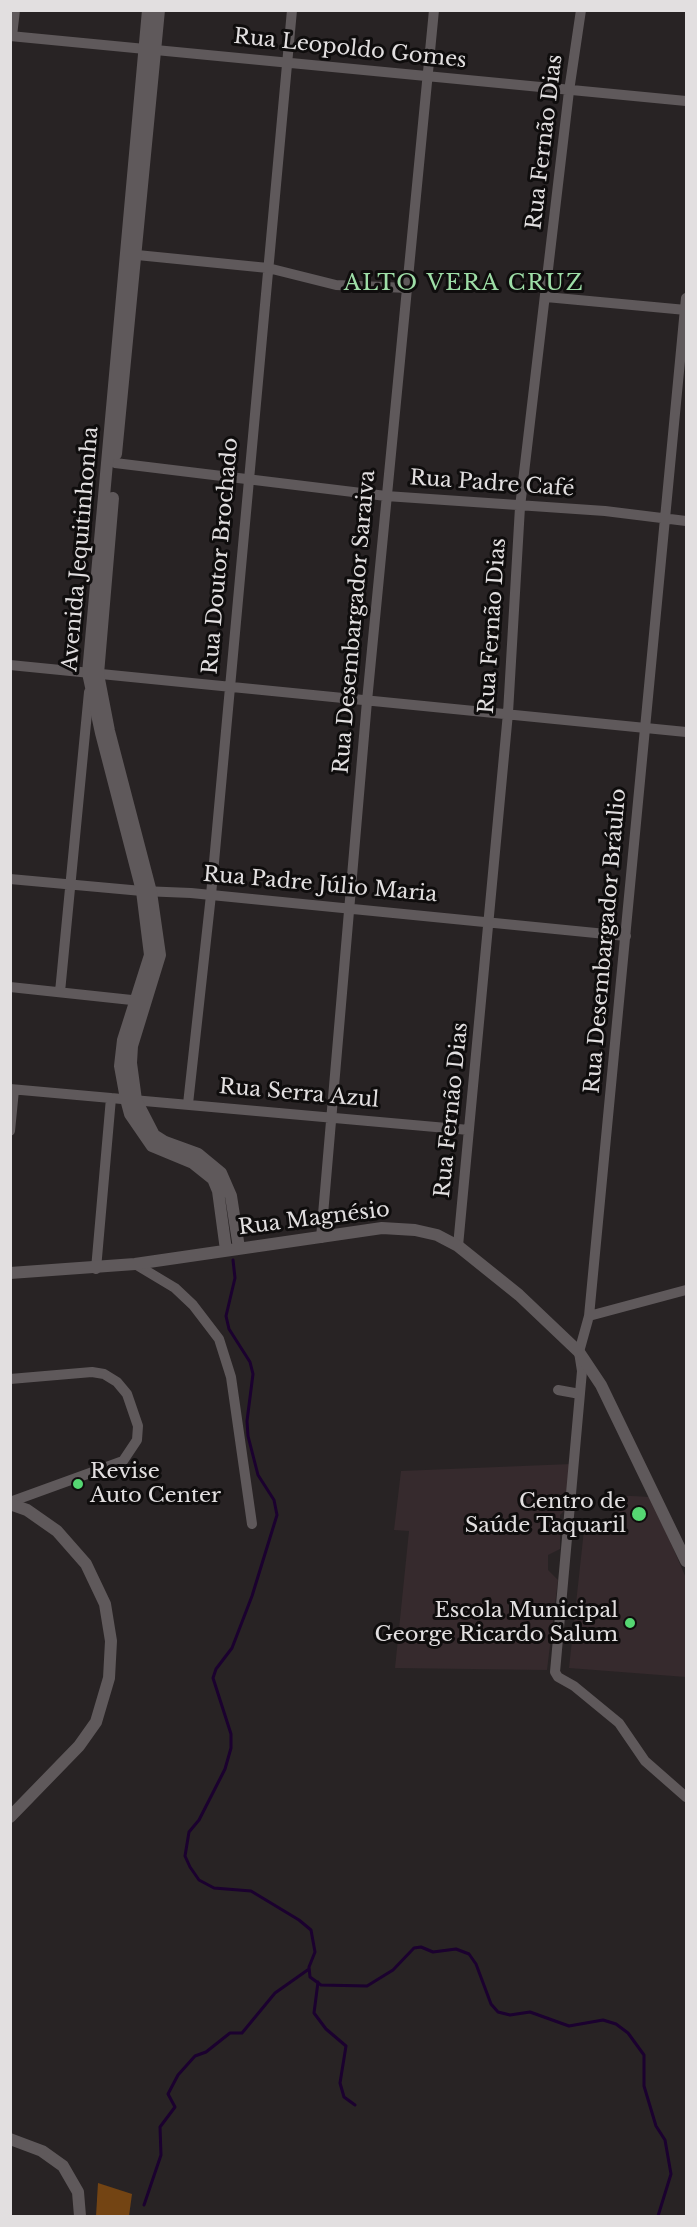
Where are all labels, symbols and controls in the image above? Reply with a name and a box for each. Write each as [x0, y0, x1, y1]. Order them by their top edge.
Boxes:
street label: Rua Leopoldo Gomes [232, 24, 468, 74]
street label: Rua Fernão Dias [522, 53, 568, 231]
district label: ALTO VERA CRUZ [344, 271, 584, 297]
street label: Avenida Jequitinhonha [58, 425, 104, 673]
street label: Rua Doutor Brochado [198, 437, 244, 675]
street label: Rua Padre Café [409, 466, 575, 502]
street label: Rua Desembargador Saraiva [329, 469, 381, 775]
street label: Rua Fernão Dias [474, 537, 512, 715]
street label: Rua Desembargador Bráulio [580, 787, 632, 1095]
street label: Rua Padre Júlio Maria [202, 862, 438, 908]
street label: Rua Fernão Dias [430, 1021, 474, 1199]
street label: Rua Serra Azul [218, 1074, 380, 1114]
street label: Rua Magnésio [237, 1197, 391, 1241]
place label: Revise Auto Center [90, 1459, 221, 1509]
marker: Revise Auto Center [71, 1477, 85, 1491]
place label: Centro de Saúde Taquaril [465, 1489, 626, 1539]
marker: Centro de Saúde Taquaril [630, 1505, 648, 1523]
place label: Escola Municipal George Ricardo Salum [374, 1598, 618, 1648]
marker: Escola Municipal George Ricardo Salum [623, 1616, 637, 1630]

